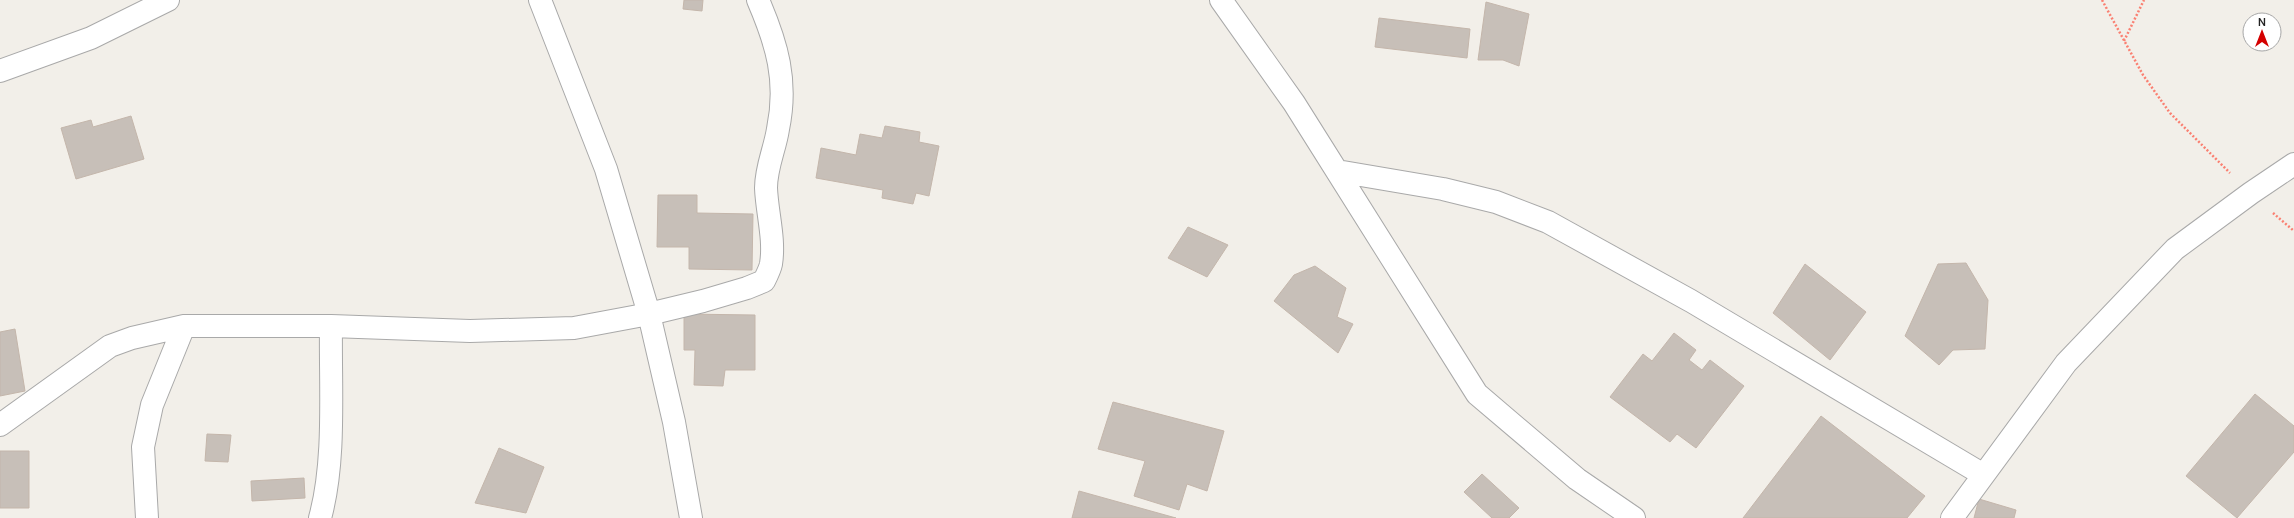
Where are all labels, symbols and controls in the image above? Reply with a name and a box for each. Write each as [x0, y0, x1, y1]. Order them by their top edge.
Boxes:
north arrow [2242, 12, 2282, 52]
text: N [2258, 14, 2266, 29]

